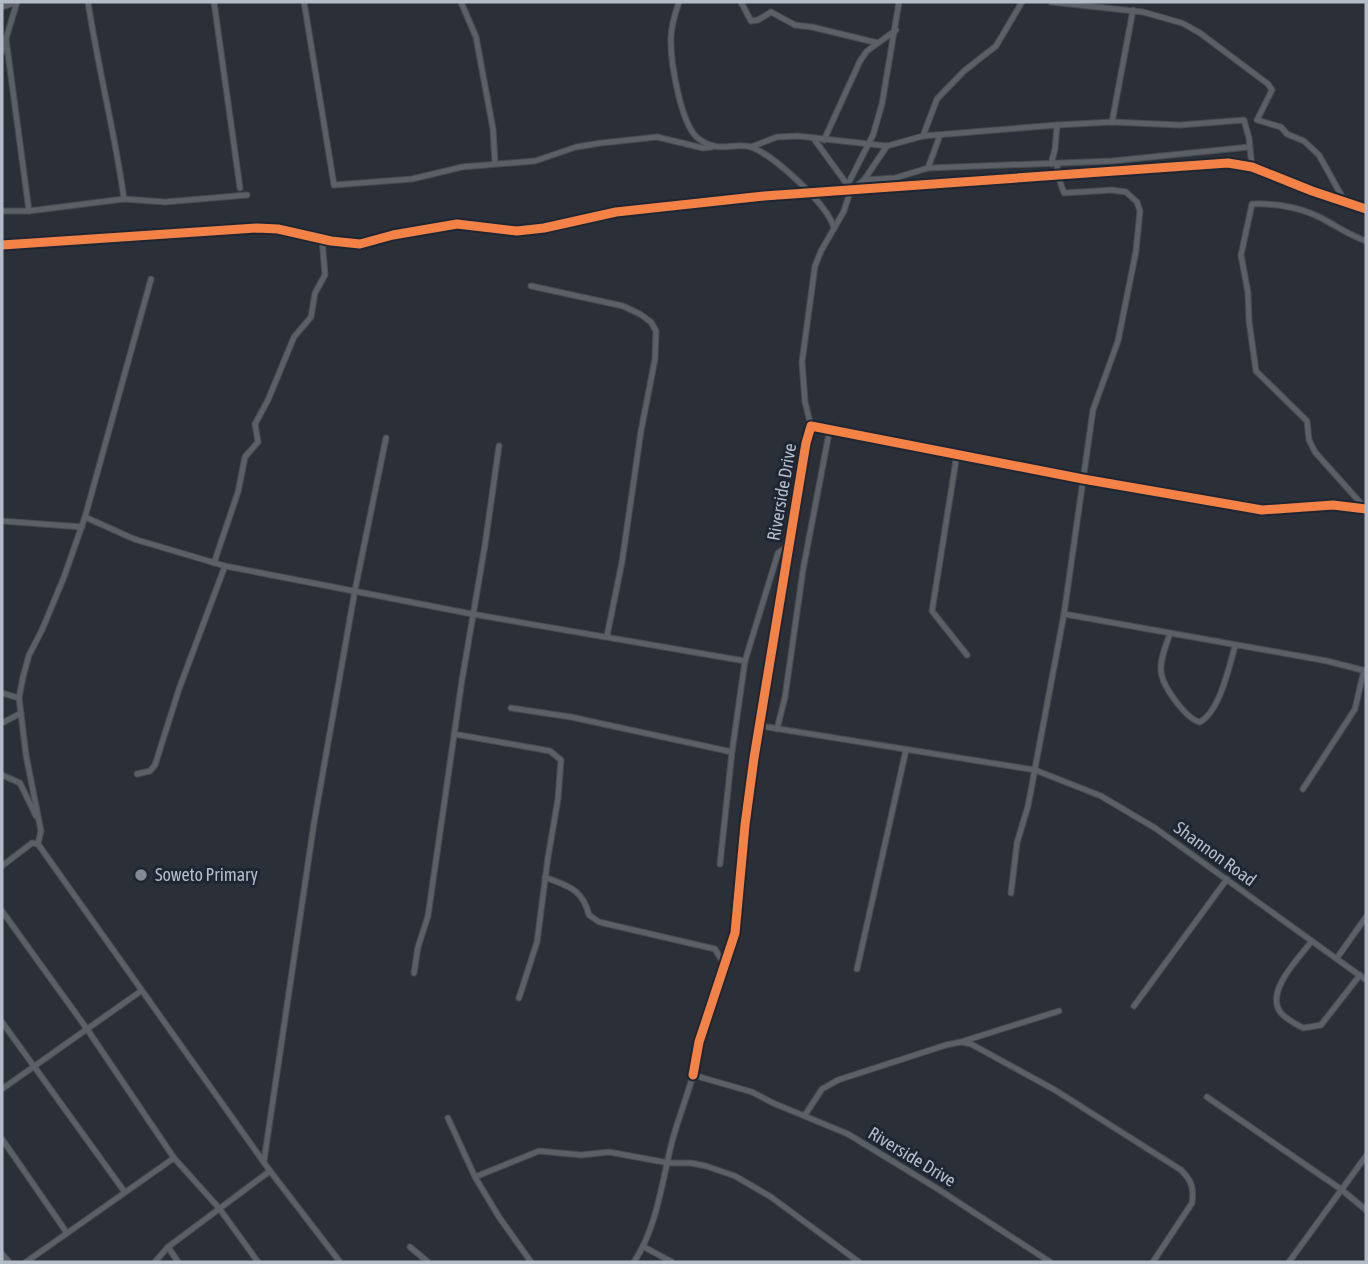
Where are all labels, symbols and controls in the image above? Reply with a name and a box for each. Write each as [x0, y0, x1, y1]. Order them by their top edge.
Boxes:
street label: Riverside Drive [763, 442, 800, 542]
street label: Shannon Road [1170, 817, 1260, 890]
place label: Soweto Primary [155, 864, 258, 885]
marker: Soweto Primary [133, 867, 149, 883]
street label: Riverside Drive [865, 1122, 960, 1191]

